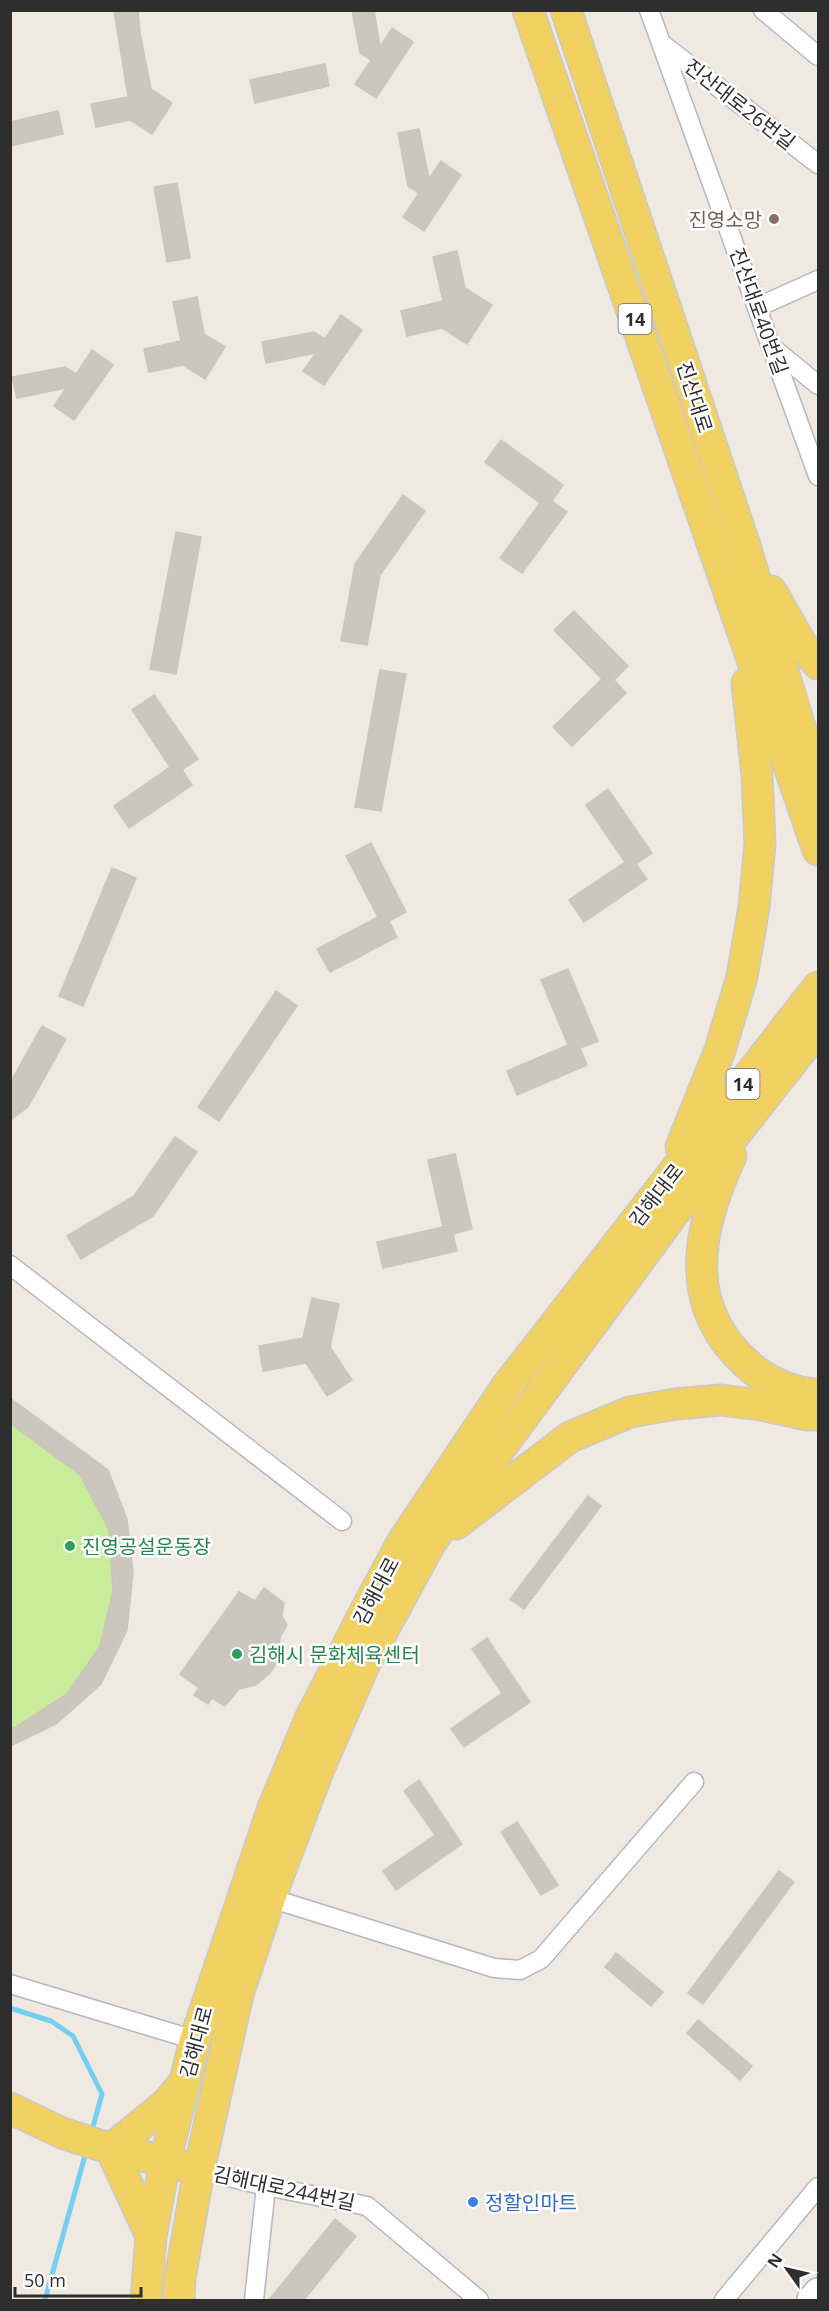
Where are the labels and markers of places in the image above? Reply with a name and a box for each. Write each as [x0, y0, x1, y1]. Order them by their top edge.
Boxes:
place label: 진영소망 [688, 206, 762, 233]
marker: 진영소망 [767, 212, 781, 226]
place label: 진영공설운동장 [82, 1533, 211, 1560]
marker: 진영공설운동장 [63, 1539, 77, 1553]
place label: 김해시 문화체육센터 [249, 1641, 420, 1668]
marker: 김해시 문화체육센터 [230, 1647, 244, 1661]
place label: 정할인마트 [485, 2189, 577, 2216]
marker: 정할인마트 [466, 2195, 480, 2209]

